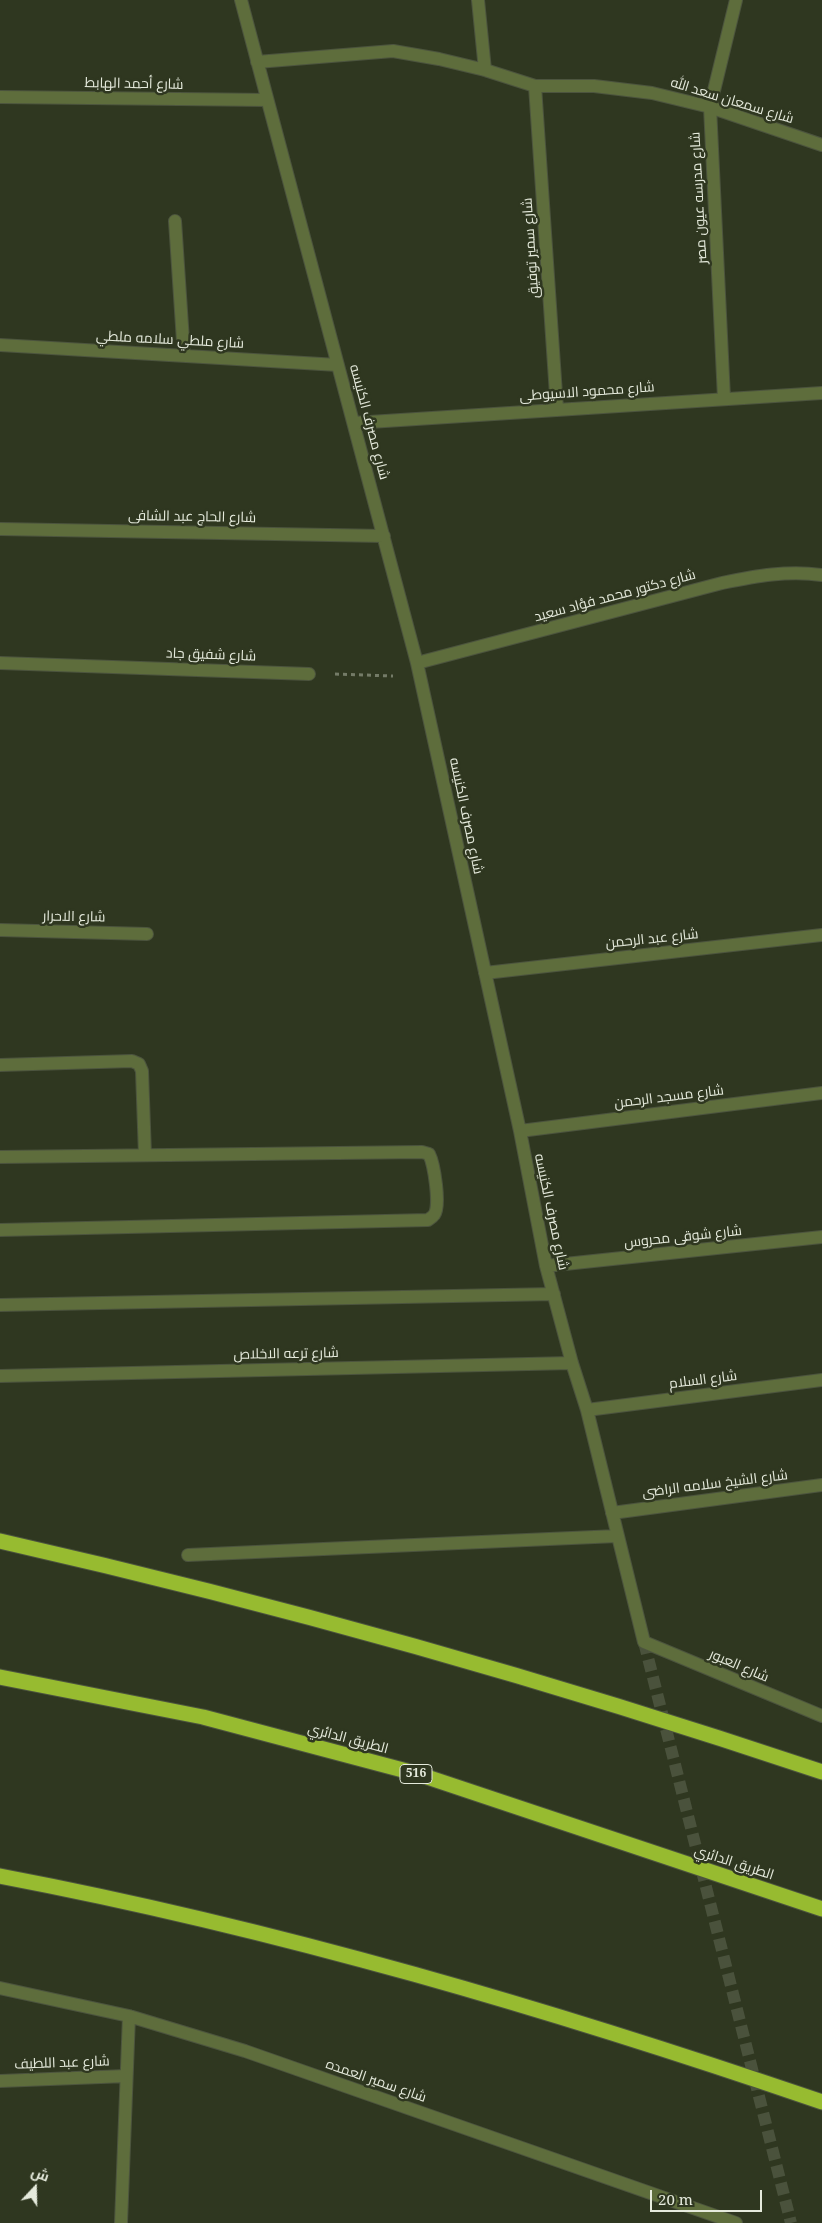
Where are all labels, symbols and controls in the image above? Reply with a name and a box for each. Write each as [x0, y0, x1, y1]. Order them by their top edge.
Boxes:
street label: شارع سمعان سعد الله [668, 74, 796, 128]
street label: شارع أحمد الهابط [84, 75, 184, 93]
street label: شارع مدرسه عيون مصر [687, 131, 711, 265]
street label: شارع سمير توفيق [519, 197, 543, 299]
street label: شارع ملطي سلامه ملطي [95, 328, 245, 352]
street label: شارع مصرف الكنيسه [346, 362, 392, 482]
street label: شارع محمود الاسيوطى [519, 379, 655, 405]
street label: شارع الحاج عبد الشافى [128, 507, 256, 527]
street label: شارع دكتور محمد فؤاد سعيد [532, 566, 698, 626]
street label: شارع شفيق جاد [166, 645, 256, 665]
street label: شارع مصرف الكنيسه [445, 756, 487, 876]
street label: شارع الاحرار [42, 908, 106, 926]
street label: شارع عبد الرحمن [605, 926, 699, 952]
street label: شارع مسجد الرحمن [613, 1082, 725, 1112]
street label: شارع مصرف الكنيسه [530, 1152, 572, 1272]
street label: شارع شوقى محروس [623, 1222, 743, 1252]
street label: شارع ترعه الاخلاص [233, 1345, 339, 1363]
street label: شارع السلام [668, 1367, 738, 1393]
street label: شارع الشيخ سلامه الراضى [641, 1467, 789, 1501]
street label: شارع العبور [707, 1646, 771, 1686]
street label: الطريق الدائري [306, 1720, 390, 1758]
road number: 516 [400, 1765, 432, 1784]
street label: الطريق الدائري [692, 1842, 776, 1884]
street label: شارع عبد اللطيف [14, 2053, 110, 2073]
street label: شارع سمير العمده [323, 2056, 429, 2106]
text: ش [29, 2161, 52, 2186]
north arrow [10, 2163, 60, 2213]
scale bar [652, 2180, 764, 2212]
text: 20 m [658, 2189, 693, 2209]

